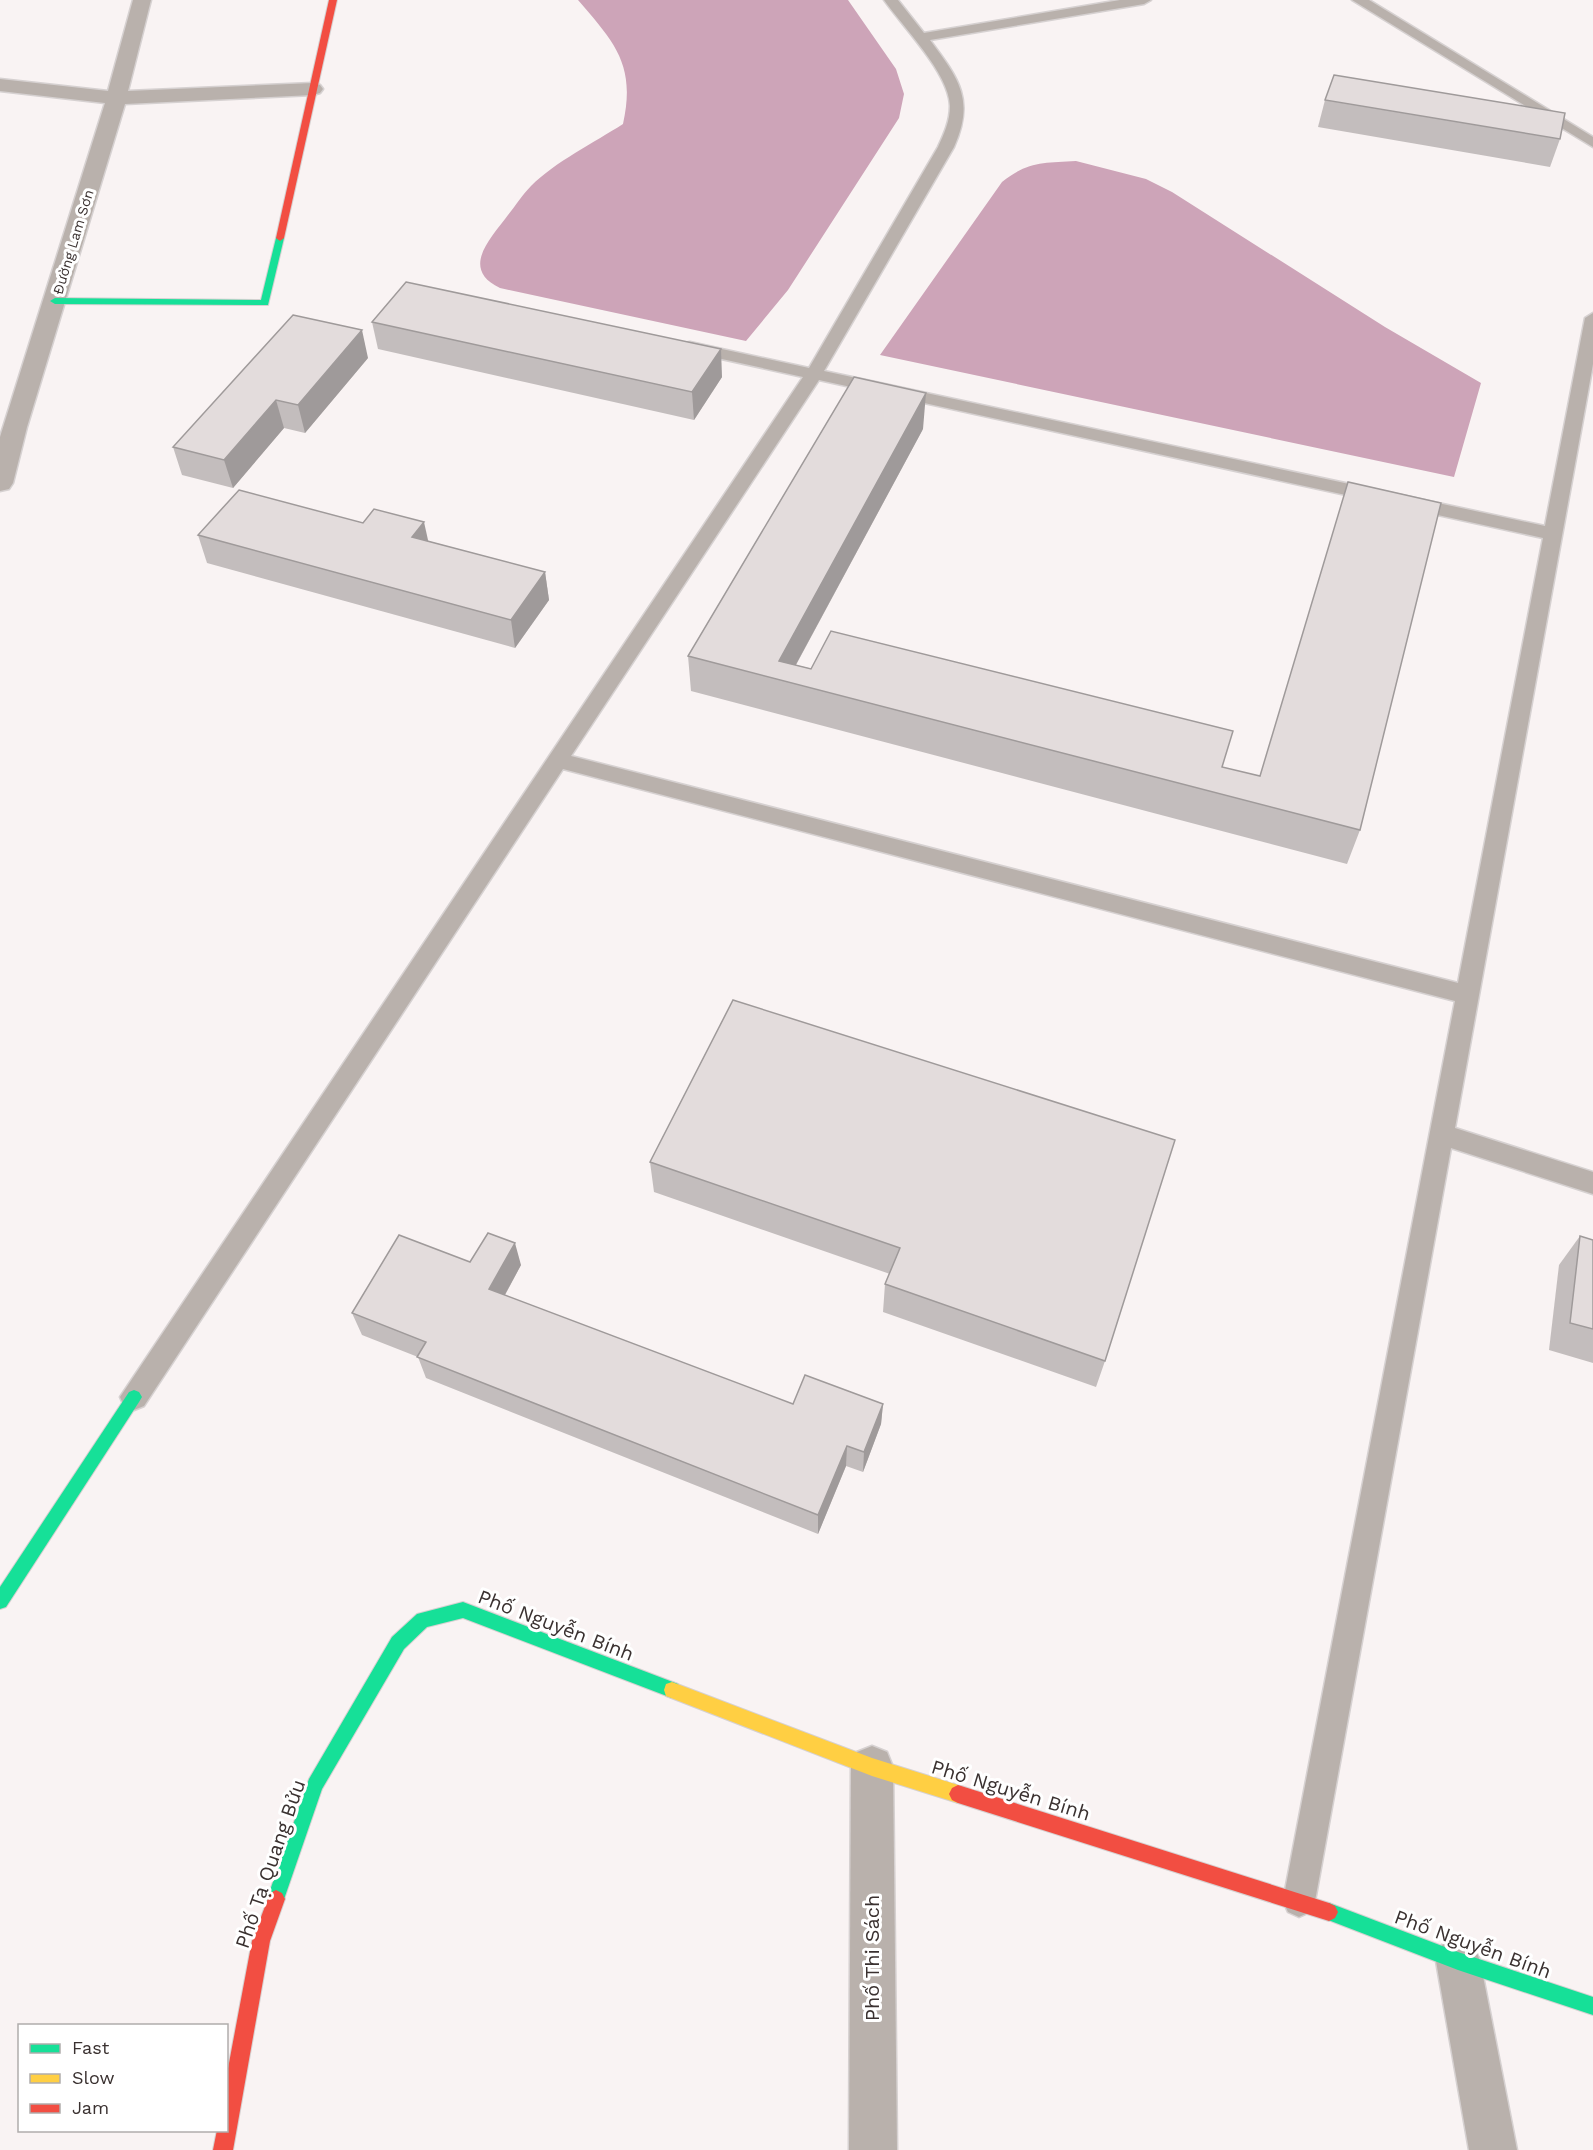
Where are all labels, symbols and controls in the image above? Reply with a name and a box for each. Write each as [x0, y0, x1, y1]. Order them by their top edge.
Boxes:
street label: Đường Lam Sơn [49, 188, 97, 296]
street label: Phố Nguyễn Bính [475, 1584, 637, 1666]
street label: Phố Nguyễn Bính [929, 1754, 1093, 1826]
street label: Phố Tạ Quang Bửu [230, 1777, 310, 1951]
street label: Phố Thi Sách [860, 1895, 884, 2021]
street label: Phố Nguyễn Bính [1391, 1904, 1555, 1984]
legend [18, 2024, 228, 2132]
text: Fast [72, 2037, 110, 2058]
text: Slow [72, 2067, 115, 2088]
text: Jam [72, 2097, 109, 2118]

